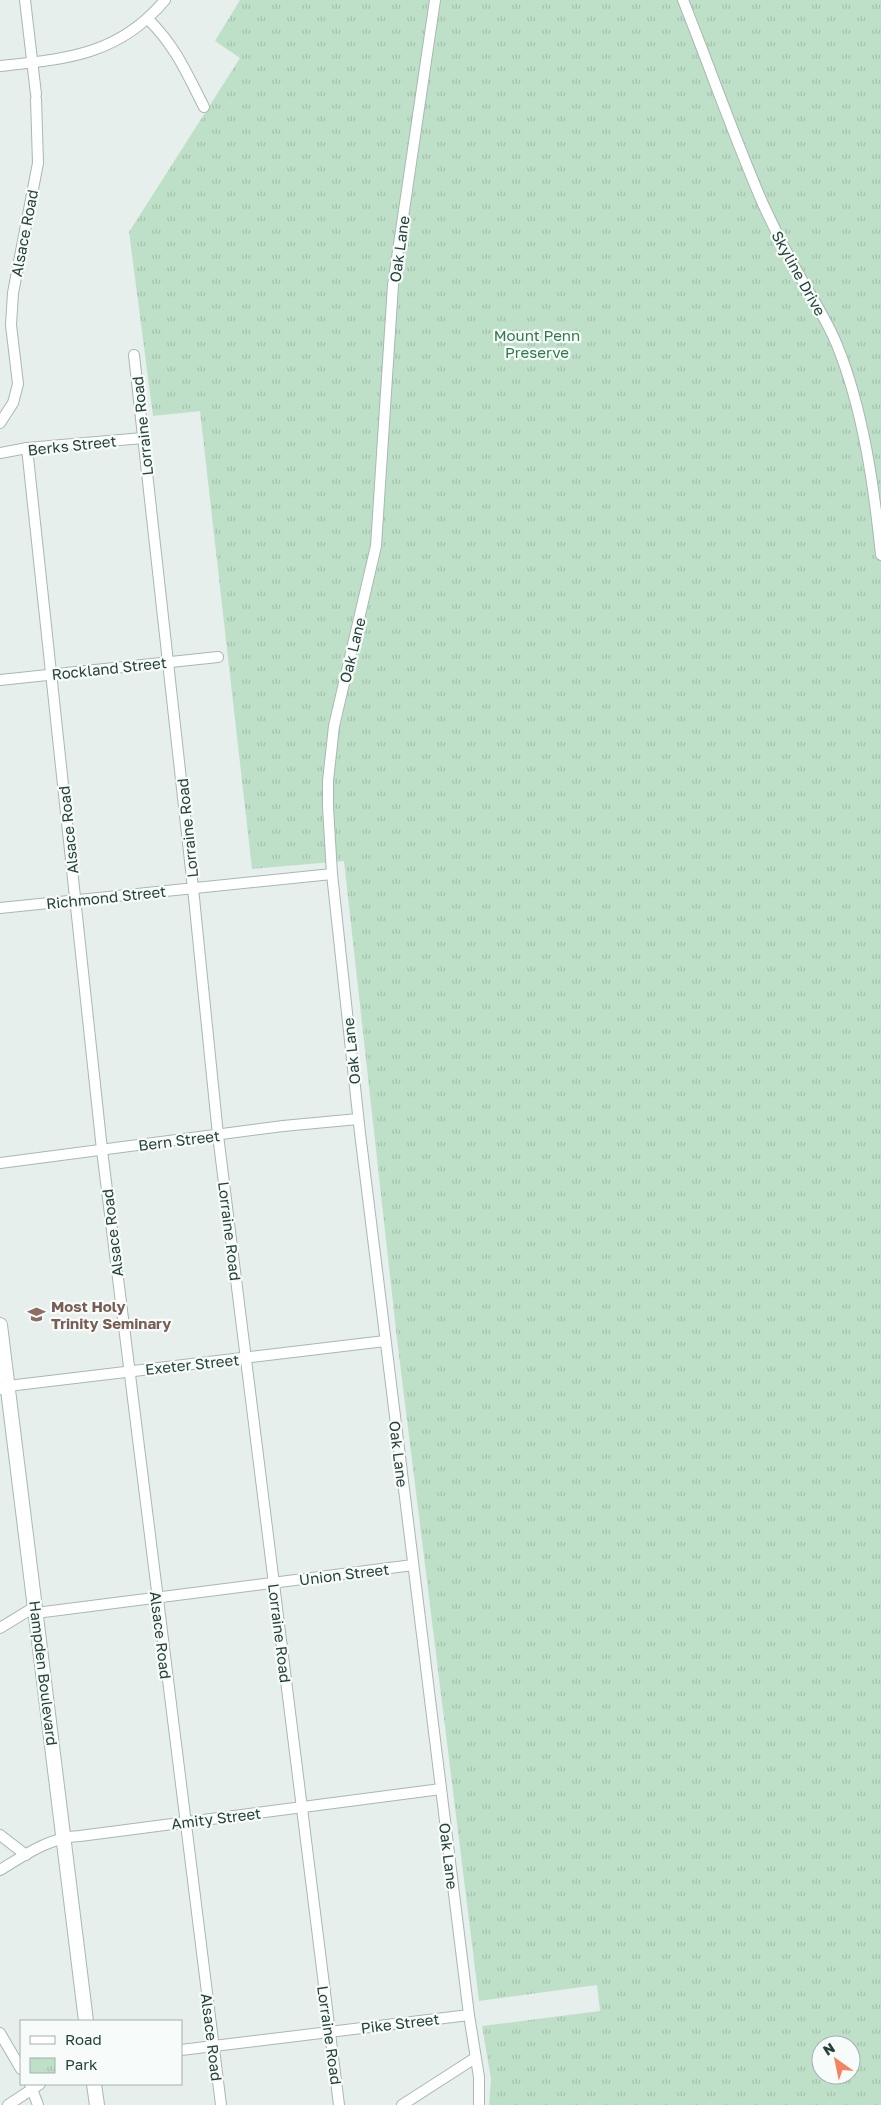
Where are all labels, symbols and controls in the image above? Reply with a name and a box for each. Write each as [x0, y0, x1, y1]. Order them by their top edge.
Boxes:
street label: Alsace Road [7, 188, 41, 278]
street label: Oak Lane [385, 214, 413, 283]
street label: Skyline Drive [768, 227, 830, 319]
park label: Mount Penn Preserve [494, 326, 580, 361]
street label: Lorraine Road [128, 375, 156, 477]
street label: Berks Street [27, 431, 117, 459]
street label: Oak Lane [335, 615, 369, 685]
street label: Rockland Street [51, 653, 167, 683]
street label: Lorraine Road [173, 777, 201, 879]
street label: Alsace Road [54, 785, 82, 875]
street label: Richmond Street [45, 882, 167, 912]
street label: Oak Lane [339, 1016, 363, 1085]
street label: Bern Street [137, 1126, 221, 1154]
street label: Lorraine Road [215, 1180, 245, 1282]
street label: Alsace Road [98, 1188, 126, 1278]
place label: Most Holy Trinity Seminary [51, 1297, 171, 1332]
school or university icon: Most Holy Trinity Seminary [27, 1305, 47, 1325]
street label: Exeter Street [144, 1350, 240, 1378]
street label: Oak Lane [386, 1420, 412, 1489]
street label: Union Street [298, 1560, 390, 1588]
street label: Lorraine Road [265, 1582, 295, 1684]
street label: Alsace Road [147, 1590, 175, 1680]
street label: Hampden Boulevard [26, 1600, 62, 1746]
street label: Amity Street [170, 1804, 262, 1832]
street label: Oak Lane [436, 1822, 462, 1891]
street label: Lorraine Road [314, 1984, 346, 2086]
street label: Alsace Road [198, 1992, 226, 2082]
street label: Pike Street [360, 2009, 440, 2037]
legend [20, 2020, 182, 2085]
text: Road [65, 2030, 102, 2048]
north arrow [811, 2035, 861, 2085]
text: N [820, 2039, 838, 2059]
text: Park [65, 2055, 98, 2073]

